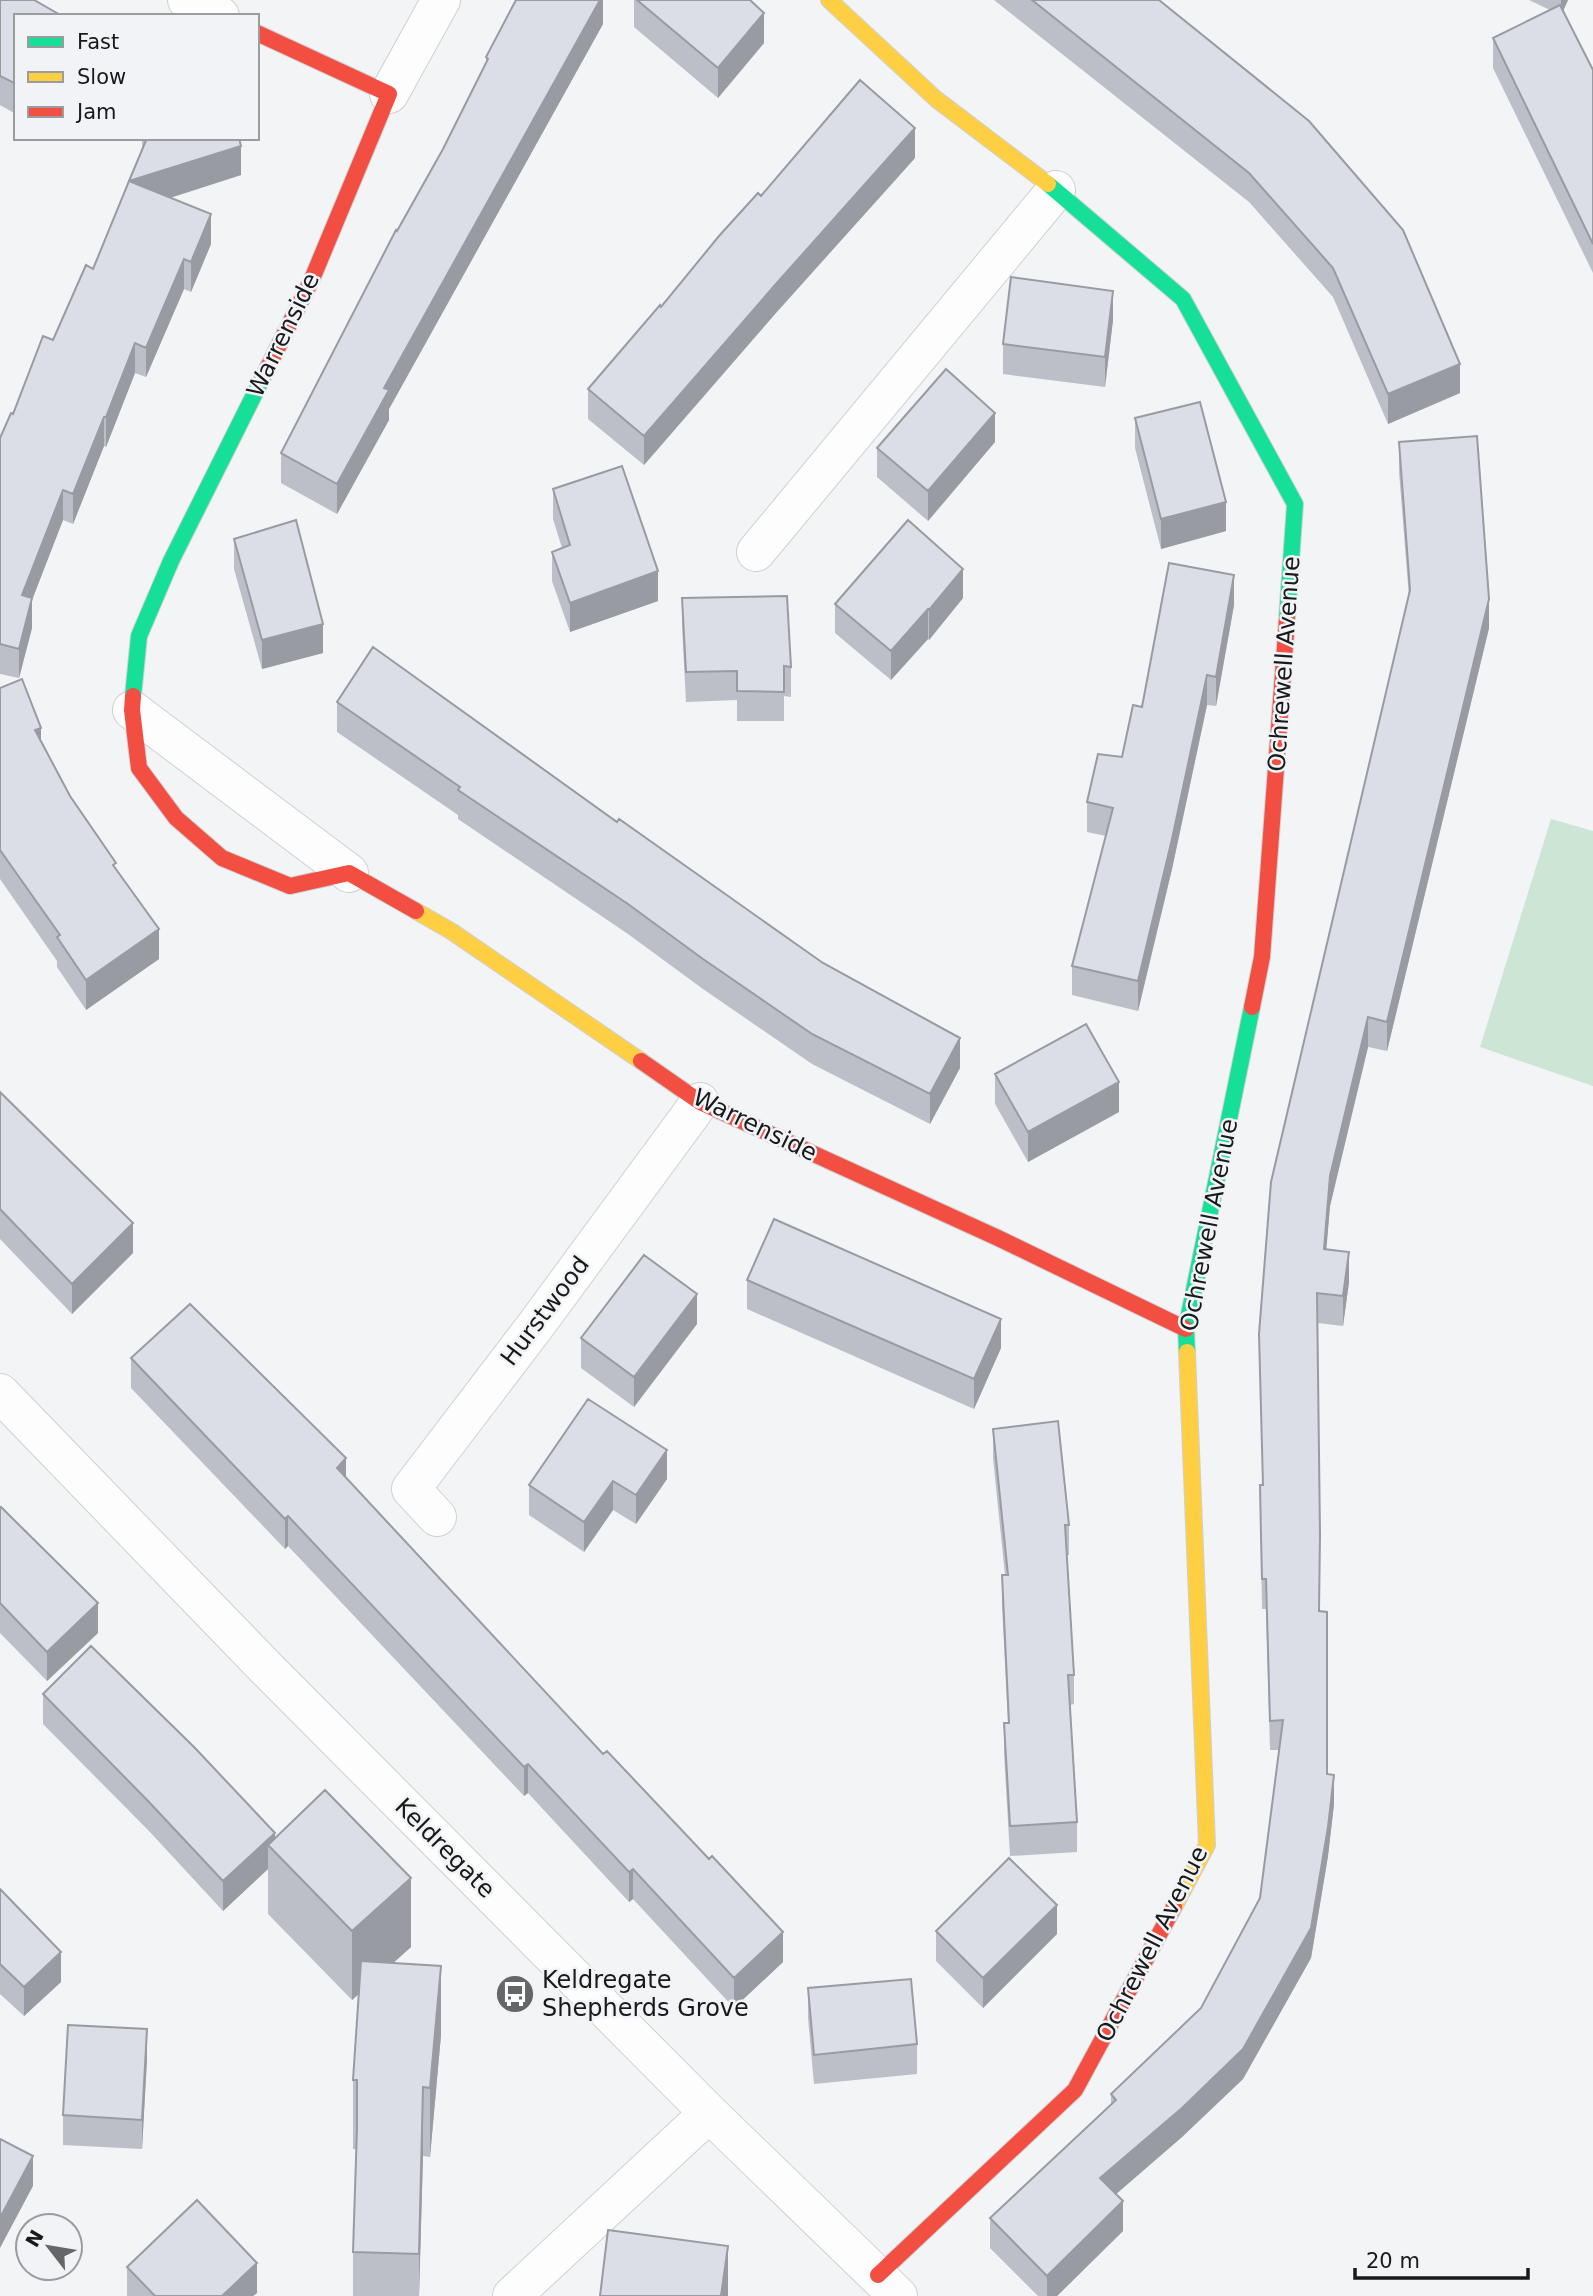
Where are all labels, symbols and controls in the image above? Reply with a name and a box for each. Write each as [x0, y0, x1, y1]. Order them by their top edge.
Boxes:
legend [14, 14, 259, 140]
text: Fast [77, 30, 119, 54]
text: Slow [77, 65, 126, 89]
text: Jam [75, 100, 117, 124]
street label: Warrenside [241, 268, 325, 402]
street label: Ochrewell Avenue [1263, 555, 1305, 773]
street label: Warrenside [688, 1083, 822, 1167]
street label: Ochrewell Avenue [1175, 1116, 1243, 1334]
street label: Hurstwood [495, 1251, 595, 1371]
street label: Keldregate [389, 1792, 501, 1904]
street label: Ochrewell Avenue [1091, 1841, 1213, 2047]
place label: Keldregate Shepherds Grove [542, 1966, 749, 2022]
bus stop icon: Keldregate Shepherds Grove [494, 1973, 536, 2015]
north arrow [14, 2212, 84, 2282]
text: N [21, 2226, 48, 2251]
scale bar [1355, 2236, 1528, 2280]
text: 20 m [1366, 2249, 1420, 2273]

